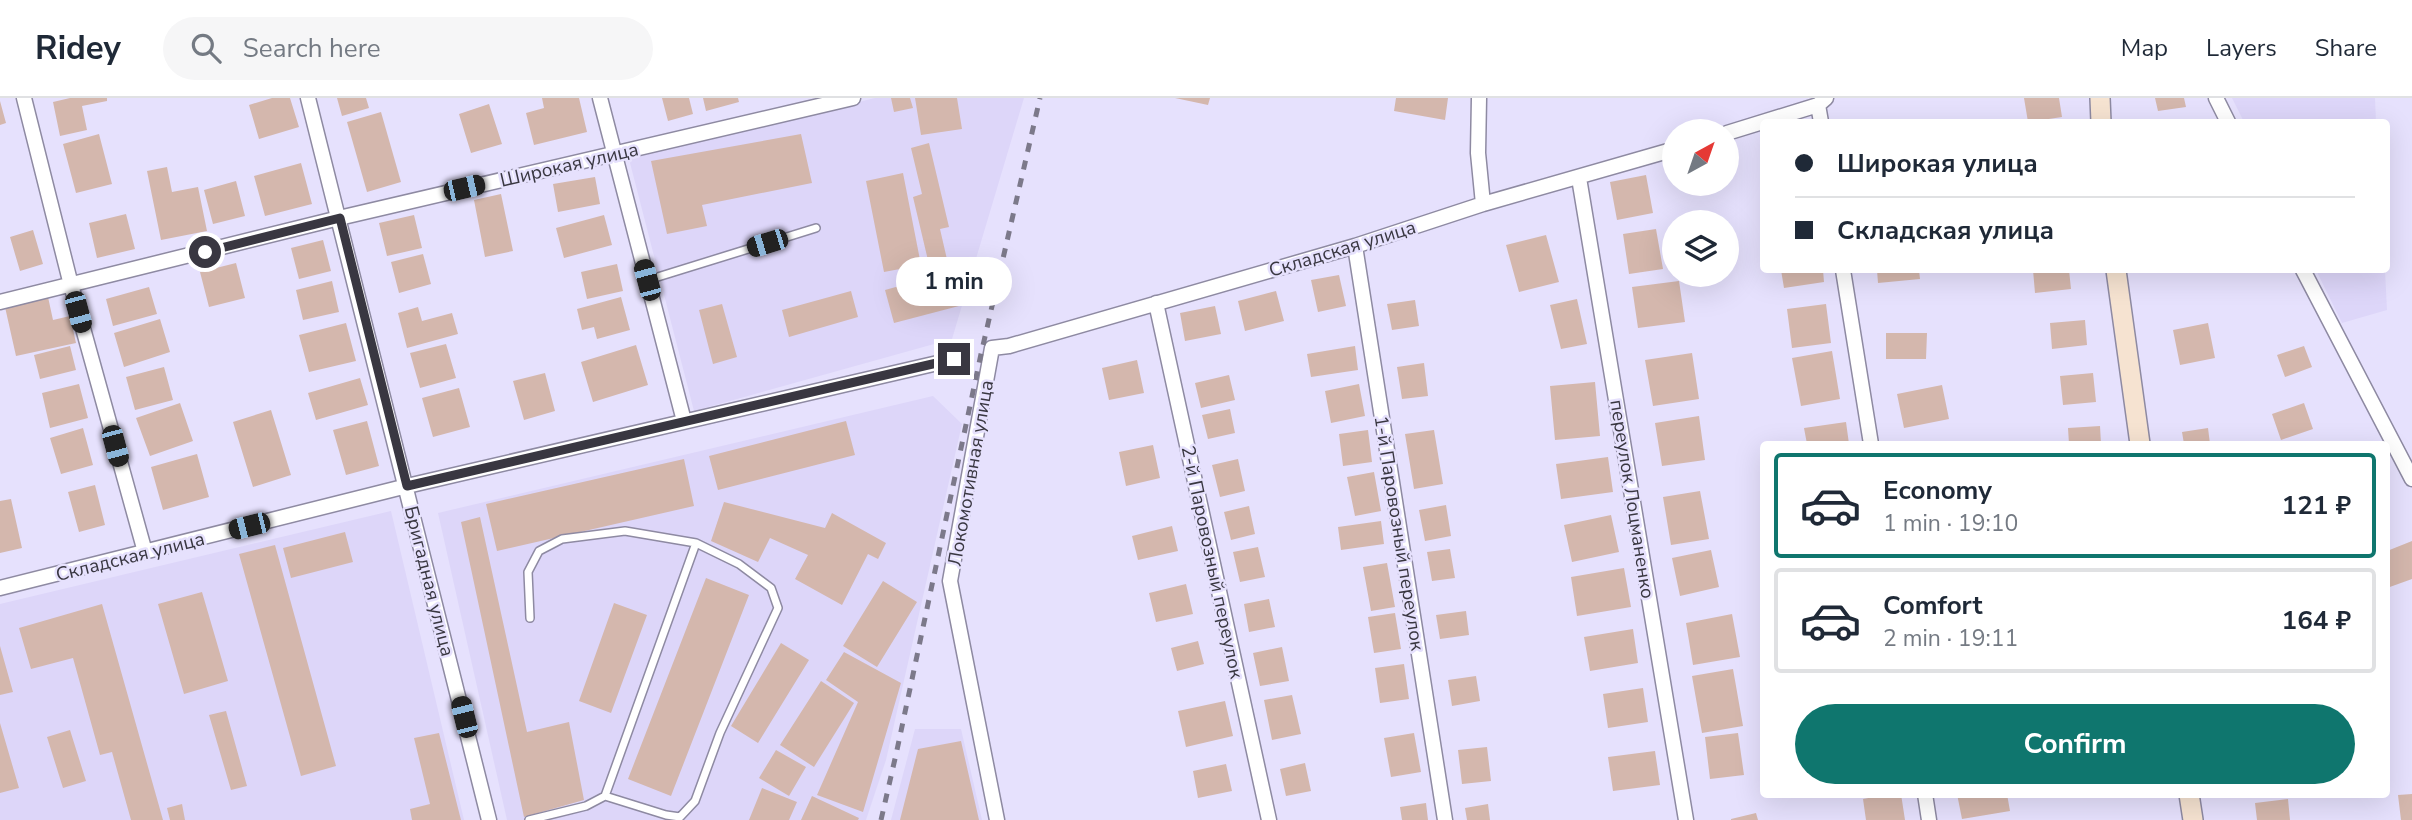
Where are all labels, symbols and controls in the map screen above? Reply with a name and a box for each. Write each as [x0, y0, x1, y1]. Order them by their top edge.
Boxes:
search box [163, 17, 653, 80]
text: Ridey [35, 26, 121, 71]
icon: search [187, 29, 225, 67]
text: Search here [243, 31, 381, 66]
text: Map [2121, 32, 2168, 64]
text: Layers [2206, 32, 2277, 64]
text: Share [2315, 32, 2377, 64]
north arrow [1662, 119, 1740, 196]
map controls [1662, 119, 1739, 287]
street label: Широкая улица [497, 136, 641, 194]
text: Широкая улица [1837, 146, 2038, 181]
car [442, 173, 487, 203]
button: layers [1662, 210, 1739, 287]
text: Складская улица [1837, 213, 2054, 248]
street label: Складская улица [1266, 214, 1419, 284]
car [744, 227, 791, 259]
route start [189, 236, 221, 268]
car [632, 257, 663, 303]
callout: 1 min [896, 258, 1012, 306]
text: 1 min [924, 266, 984, 297]
car [63, 289, 94, 335]
route end [938, 343, 970, 375]
street label: Локомотивная улица [942, 378, 1000, 568]
street label: переулок Лоцманенко [1603, 398, 1661, 600]
street label: 1-й Паровозный переулок [1368, 414, 1430, 652]
car [100, 423, 131, 469]
street label: 2-й Паровозный переулок [1175, 443, 1249, 681]
text: Economy [1883, 473, 1992, 508]
icon: car [1799, 474, 1862, 537]
text: 121 ₽ [2282, 488, 2351, 523]
street label: Бригадная улица [398, 503, 460, 659]
text: 1 min · 19:10 [1883, 508, 2018, 539]
car [227, 511, 272, 541]
street label: Складская улица [53, 526, 207, 588]
text: Comfort [1883, 588, 1983, 623]
icon: car [1799, 589, 1862, 652]
text: 164 ₽ [2282, 603, 2351, 638]
text: 2 min · 19:11 [1883, 623, 2018, 654]
car [449, 694, 480, 740]
button: Confirm [1795, 704, 2355, 784]

